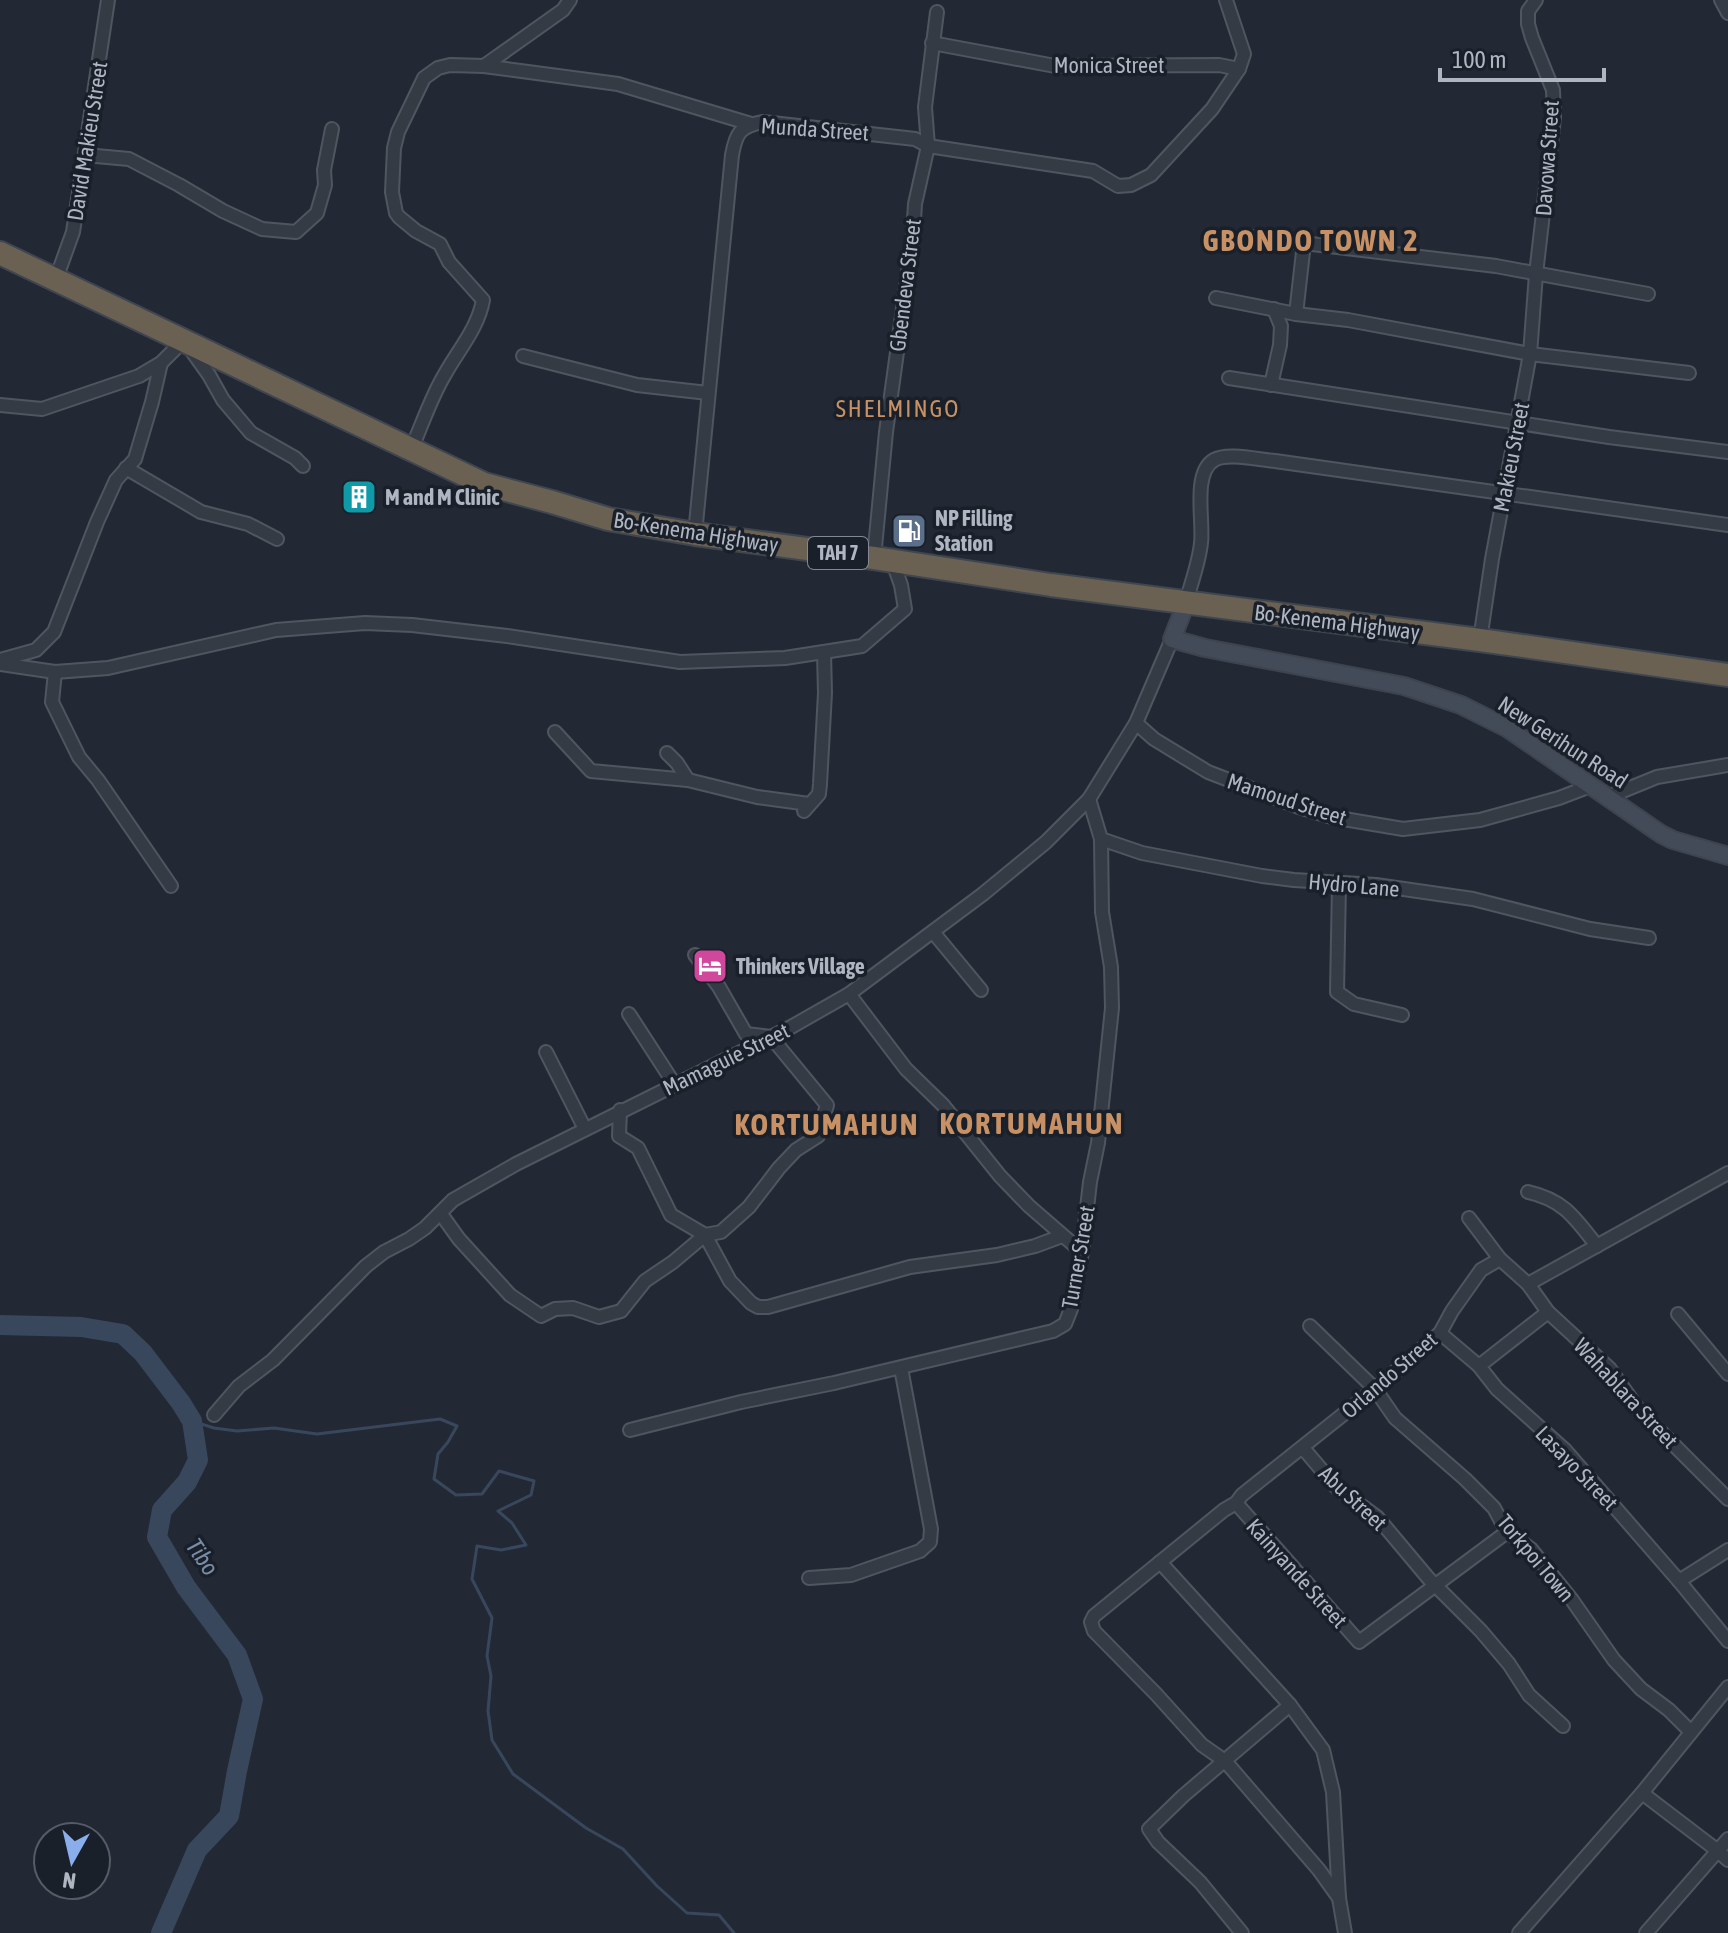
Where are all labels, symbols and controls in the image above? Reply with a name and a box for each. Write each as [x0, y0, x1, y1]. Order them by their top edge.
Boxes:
scale bar [1440, 32, 1604, 82]
text: 100 m [1452, 46, 1506, 73]
street label: Monica Street [1054, 52, 1164, 78]
street label: David Makieu Street [62, 59, 112, 223]
street label: Davowa Street [1530, 99, 1564, 217]
street label: Munda Street [760, 112, 870, 146]
street label: Gbendeva Street [884, 217, 926, 353]
district label: GBONDO TOWN 2 [1202, 223, 1420, 257]
district label: SHELMINGO [836, 395, 960, 422]
street label: Makieu Street [1488, 400, 1534, 514]
building icon: M and M Clinic [340, 478, 378, 516]
place label: M and M Clinic [385, 484, 500, 510]
place label: NP Filling Station [935, 505, 1013, 556]
street label: Bo-Kenema Highway [612, 506, 780, 558]
fuel station icon: NP Filling Station [890, 512, 928, 550]
road number: TAH 7 [808, 537, 868, 569]
street label: Bo-Kenema Highway [1253, 599, 1421, 645]
street label: New Gerihun Road [1493, 691, 1633, 793]
street label: Mamoud Street [1224, 768, 1350, 830]
street label: Hydro Lane [1307, 868, 1401, 902]
hotel icon: Thinkers Village [691, 947, 729, 985]
place label: Thinkers Village [736, 953, 865, 979]
street label: Mamaguie Street [659, 1017, 793, 1101]
district label: KORTUMAHUN [940, 1106, 1124, 1140]
district label: KORTUMAHUN [735, 1107, 919, 1141]
street label: Turner Street [1056, 1203, 1100, 1311]
street label: Orlando Street [1336, 1326, 1442, 1424]
street label: Wahablara Street [1569, 1333, 1683, 1453]
street label: Lasayo Street [1530, 1420, 1624, 1516]
street label: Abu Street [1314, 1460, 1392, 1536]
street label: Torkpoi Town [1492, 1509, 1580, 1607]
street label: Kainyande Street [1241, 1513, 1353, 1633]
water label: Tibo [181, 1533, 224, 1580]
north arrow [32, 1821, 112, 1901]
text: N [61, 1867, 77, 1895]

